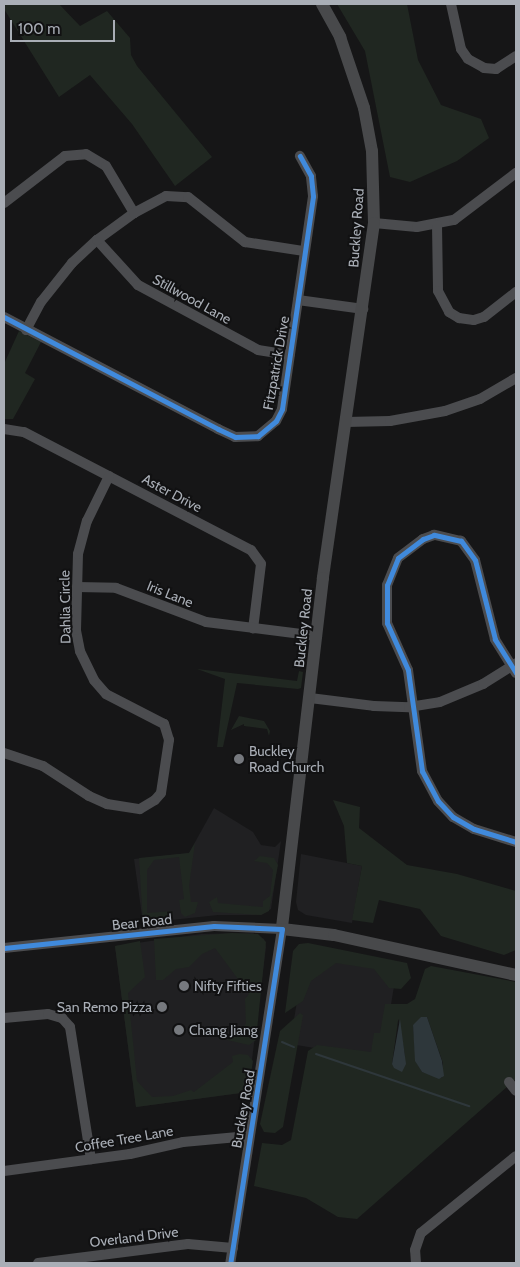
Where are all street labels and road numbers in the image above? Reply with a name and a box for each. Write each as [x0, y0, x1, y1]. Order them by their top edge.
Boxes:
street label: Buckley Road [345, 188, 367, 268]
street label: Stillwood Lane [150, 270, 234, 328]
street label: Fitzpatrick Drive [259, 315, 293, 411]
street label: Aster Drive [139, 470, 205, 516]
street label: Dahlia Circle [56, 570, 74, 644]
street label: Iris Lane [144, 577, 196, 611]
street label: Buckley Road [291, 588, 315, 668]
street label: Bear Road [111, 911, 173, 933]
street label: Buckley Road [228, 1069, 258, 1149]
street label: Coffee Tree Lane [74, 1122, 174, 1156]
street label: Overland Drive [89, 1223, 179, 1251]

